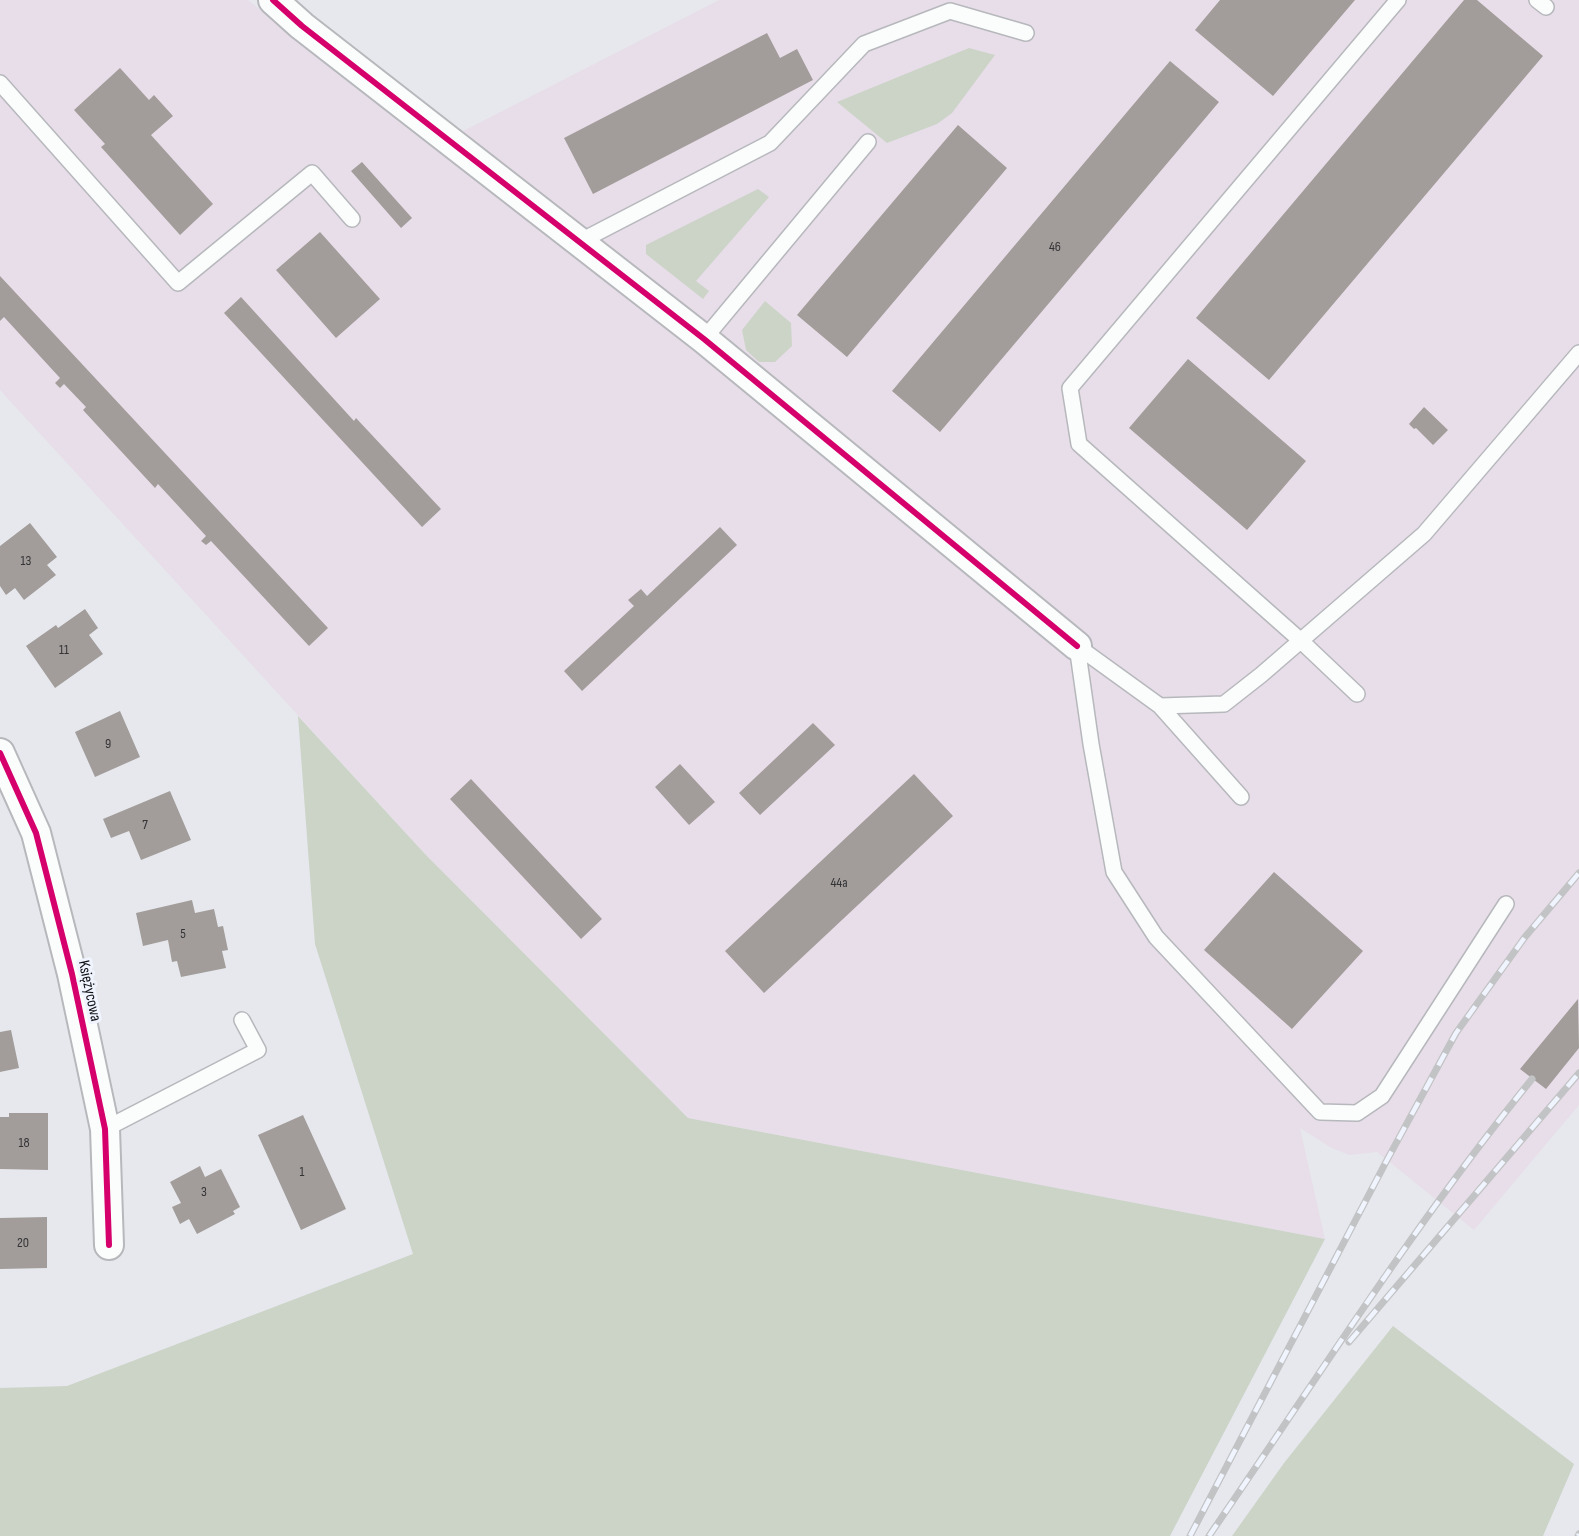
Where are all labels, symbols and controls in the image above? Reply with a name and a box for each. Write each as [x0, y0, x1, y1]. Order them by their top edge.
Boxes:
house number: 46 [1049, 239, 1061, 255]
house number: 13 [21, 553, 31, 569]
house number: 11 [59, 642, 69, 658]
house number: 9 [105, 736, 111, 752]
house number: 7 [142, 817, 148, 833]
house number: 44a [830, 875, 848, 891]
house number: 5 [180, 926, 186, 942]
street label: Księżycowa [73, 959, 105, 1023]
house number: 18 [18, 1135, 30, 1151]
house number: 1 [300, 1164, 304, 1180]
house number: 3 [201, 1184, 207, 1200]
house number: 20 [17, 1235, 29, 1251]

